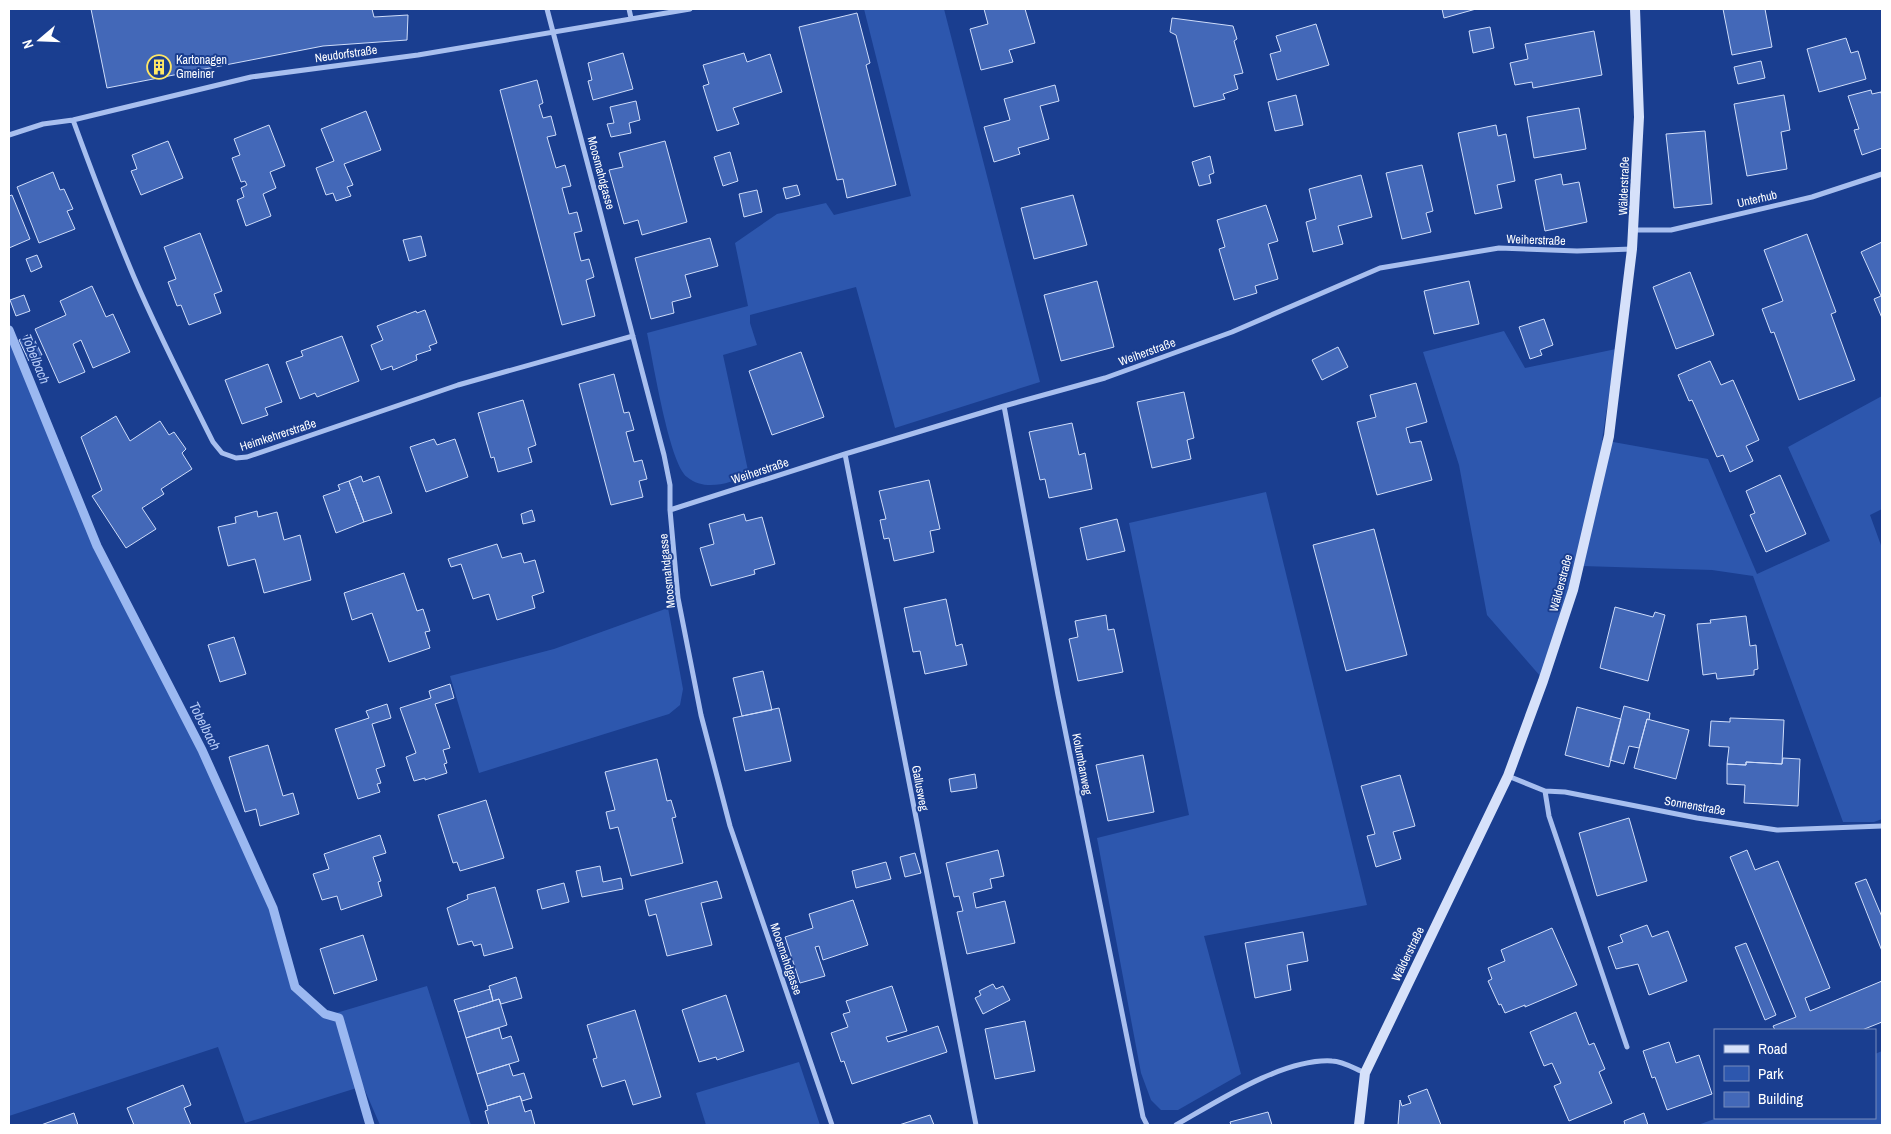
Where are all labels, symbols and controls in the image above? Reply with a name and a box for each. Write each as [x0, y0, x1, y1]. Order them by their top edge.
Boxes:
north arrow [15, 15, 65, 65]
text: N [18, 37, 38, 51]
street label: Neudorfstraße [314, 42, 378, 66]
place label: Kartonagen Gmeiner [176, 52, 227, 82]
building icon: Kartonagen Gmeiner [146, 54, 172, 80]
street label: Moosmahdgasse [584, 135, 618, 211]
street label: Wälderstraße [1615, 156, 1633, 216]
street label: Unterhub [1735, 187, 1779, 211]
street label: Weiherstraße [1506, 231, 1566, 249]
water label: Tobelbach [18, 331, 54, 387]
street label: Weiherstraße [1116, 334, 1178, 370]
street label: Heimkehrerstraße [238, 415, 318, 455]
street label: Weiherstraße [729, 454, 791, 488]
street label: Moosmahdgasse [655, 533, 679, 609]
street label: Wälderstraße [1546, 553, 1576, 613]
water label: Tobelbach [185, 699, 225, 753]
street label: Kolumbanweg [1068, 732, 1096, 797]
street label: Gallusweg [908, 764, 932, 813]
street label: Sonnenstraße [1663, 793, 1727, 819]
street label: Moosmahdgasse [766, 921, 806, 997]
street label: Wälderstraße [1388, 924, 1428, 984]
legend [1714, 1029, 1876, 1119]
text: Road [1758, 1038, 1787, 1059]
text: Park [1758, 1063, 1784, 1084]
text: Building [1758, 1088, 1803, 1109]

